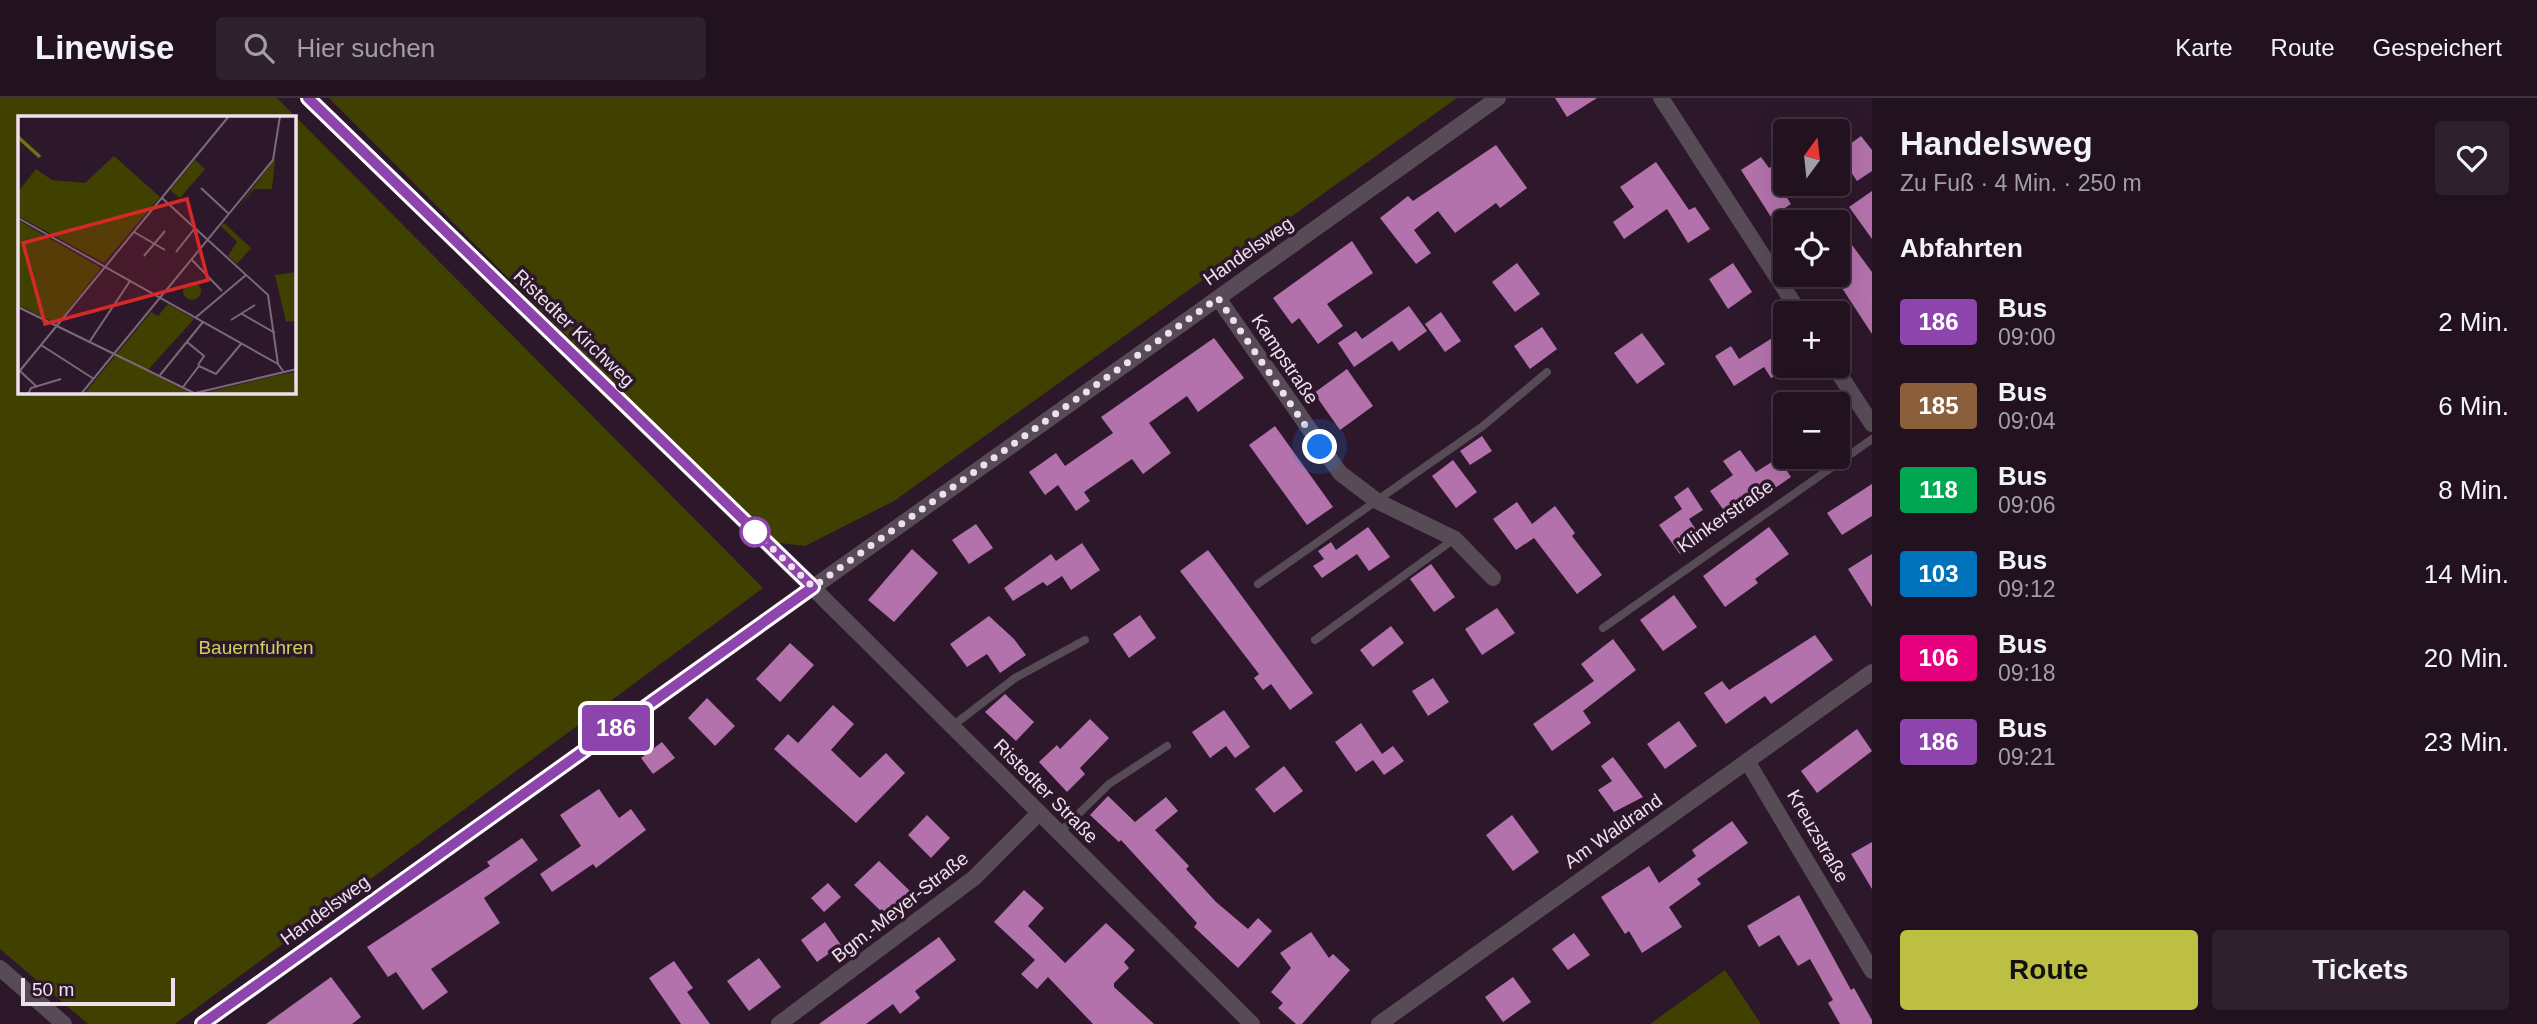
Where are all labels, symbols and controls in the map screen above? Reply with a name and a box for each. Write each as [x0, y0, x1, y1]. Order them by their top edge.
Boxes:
search box [216, 17, 706, 80]
text: Linewise [35, 29, 174, 66]
icon: search [240, 29, 278, 67]
text: Hier suchen [296, 33, 435, 63]
text: Karte [2175, 34, 2233, 61]
text: Route [2271, 34, 2335, 61]
text: Gespeichert [2373, 34, 2502, 61]
inset map [18, 116, 296, 394]
north arrow [1773, 119, 1850, 196]
map controls [1773, 119, 1850, 469]
button: heart [2435, 121, 2509, 195]
text: Handelsweg [1900, 125, 2093, 162]
text: Zu Fuß · 4 Min. · 250 m [1900, 170, 2142, 196]
button: locate [1773, 210, 1850, 287]
street label: Handelsweg [1199, 212, 1297, 290]
text: Abfahrten [1900, 233, 2023, 263]
street label: Ristedter Kirchweg [509, 265, 639, 391]
text: Bus [1998, 293, 2047, 323]
button: + [1773, 301, 1850, 378]
text: 2 Min. [2438, 307, 2509, 337]
text: 186 [1918, 308, 1959, 335]
street label: Kampstraße [1247, 310, 1323, 408]
text: 09:00 [1998, 324, 2056, 350]
text: Bus [1998, 377, 2047, 407]
text: 6 Min. [2438, 391, 2509, 421]
button: − [1773, 392, 1850, 469]
text: 185 [1918, 392, 1959, 419]
text: 09:04 [1998, 408, 2056, 434]
your location [1302, 429, 1337, 464]
text: Bus [1998, 461, 2047, 491]
street label: Klinkerstraße [1673, 475, 1777, 557]
text: 8 Min. [2438, 475, 2509, 505]
text: 118 [1919, 476, 1958, 503]
text: 09:06 [1998, 492, 2056, 518]
unlabelled marker [740, 517, 770, 547]
text: Bus [1998, 545, 2047, 575]
text: 14 Min. [2424, 559, 2509, 589]
text: 103 [1918, 560, 1959, 587]
text: 09:12 [1998, 576, 2056, 602]
text: Bus [1998, 629, 2047, 659]
park label: Bauernfuhren [198, 637, 314, 658]
text: 20 Min. [2424, 643, 2509, 673]
text: 106 [1918, 644, 1959, 671]
text: 09:18 [1998, 660, 2056, 686]
line badge: 186 [576, 705, 656, 751]
text: Bus [1998, 713, 2047, 743]
text: 186 [596, 714, 636, 741]
text: 23 Min. [2424, 727, 2509, 757]
text: 186 [1918, 728, 1959, 755]
street label: Ristedter Straße [990, 735, 1102, 847]
text: 09:21 [1998, 744, 2056, 770]
street label: Kreuzstraße [1783, 786, 1853, 886]
street label: Am Waldrand [1560, 790, 1666, 872]
street label: Bgm.-Meyer-Straße [828, 847, 972, 967]
street label: Handelsweg [277, 871, 373, 949]
button: Route [1900, 930, 2198, 1010]
button: Tickets [2212, 930, 2509, 1010]
scale bar [21, 975, 175, 1007]
text: 50 m [32, 979, 74, 1000]

